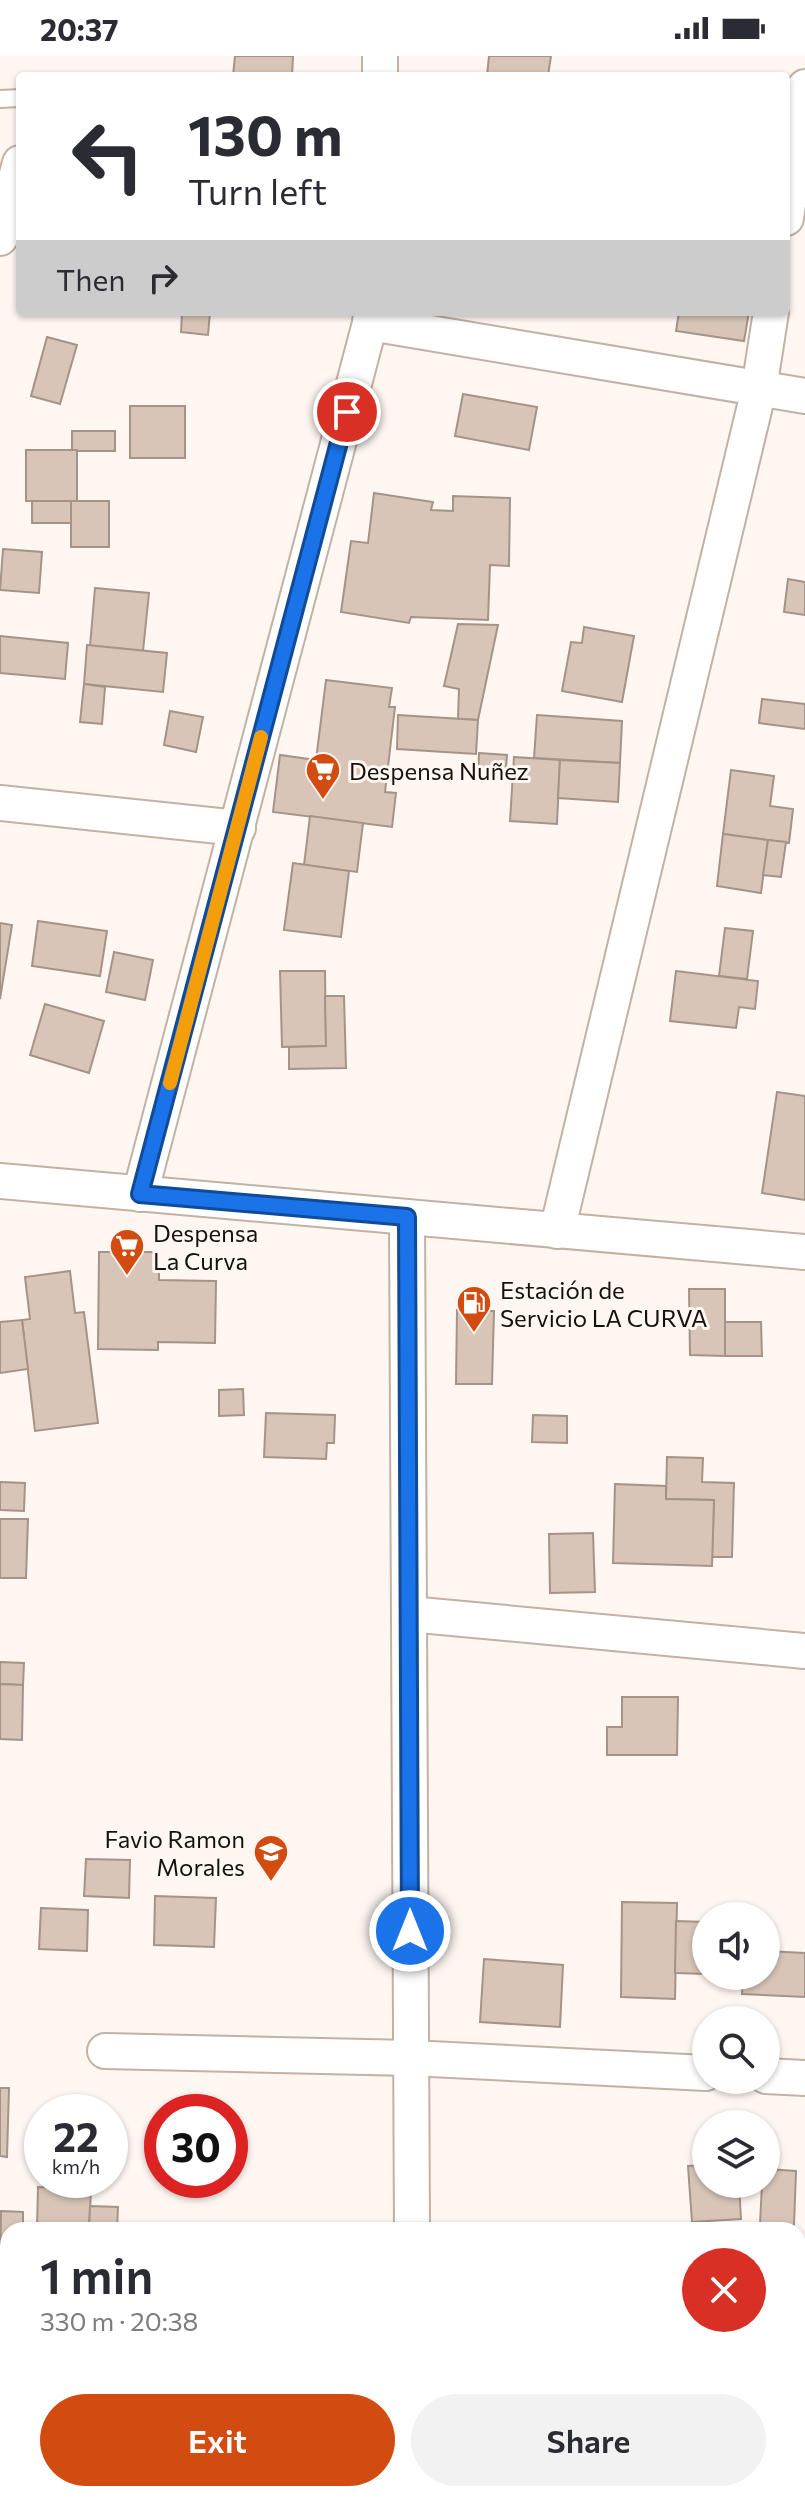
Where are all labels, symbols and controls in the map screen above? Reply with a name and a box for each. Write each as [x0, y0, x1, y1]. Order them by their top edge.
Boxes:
text: 20:37 [40, 10, 118, 47]
text: 130 m [188, 99, 343, 168]
icon: left [56, 104, 160, 208]
text: Turn left [188, 168, 327, 212]
icon: right [141, 256, 185, 300]
text: Then [56, 260, 125, 297]
pin [313, 378, 381, 446]
icon: arrive [325, 390, 369, 434]
supermarket icon: Despensa Nuñez [304, 751, 342, 801]
place label: Despensa Nuñez [349, 756, 529, 785]
place label: Despensa La Curva [153, 1218, 258, 1275]
supermarket icon: Despensa La Curva [108, 1227, 146, 1277]
place label: Estación de Servicio LA CURVA [500, 1275, 708, 1332]
fuel station icon: Estación de Servicio LA CURVA [455, 1284, 493, 1334]
place label: Favio Ramon Morales [104, 1824, 245, 1881]
school or university icon: Favio Ramon Morales [252, 1833, 290, 1883]
position arrow [368, 1889, 452, 1973]
map controls [692, 1902, 780, 2198]
button: sound [692, 1902, 780, 1990]
button: search [692, 2006, 780, 2094]
speed limit sign: 30 [144, 2094, 248, 2198]
button: layers [692, 2110, 780, 2198]
text: 22 [53, 2111, 99, 2160]
text: km/h [52, 2154, 100, 2178]
text: 1 min [40, 2245, 153, 2304]
button: close [682, 2248, 766, 2332]
text: 330 m · 20:38 [40, 2305, 198, 2336]
button: Exit [40, 2394, 395, 2486]
button: Share [411, 2394, 766, 2486]

